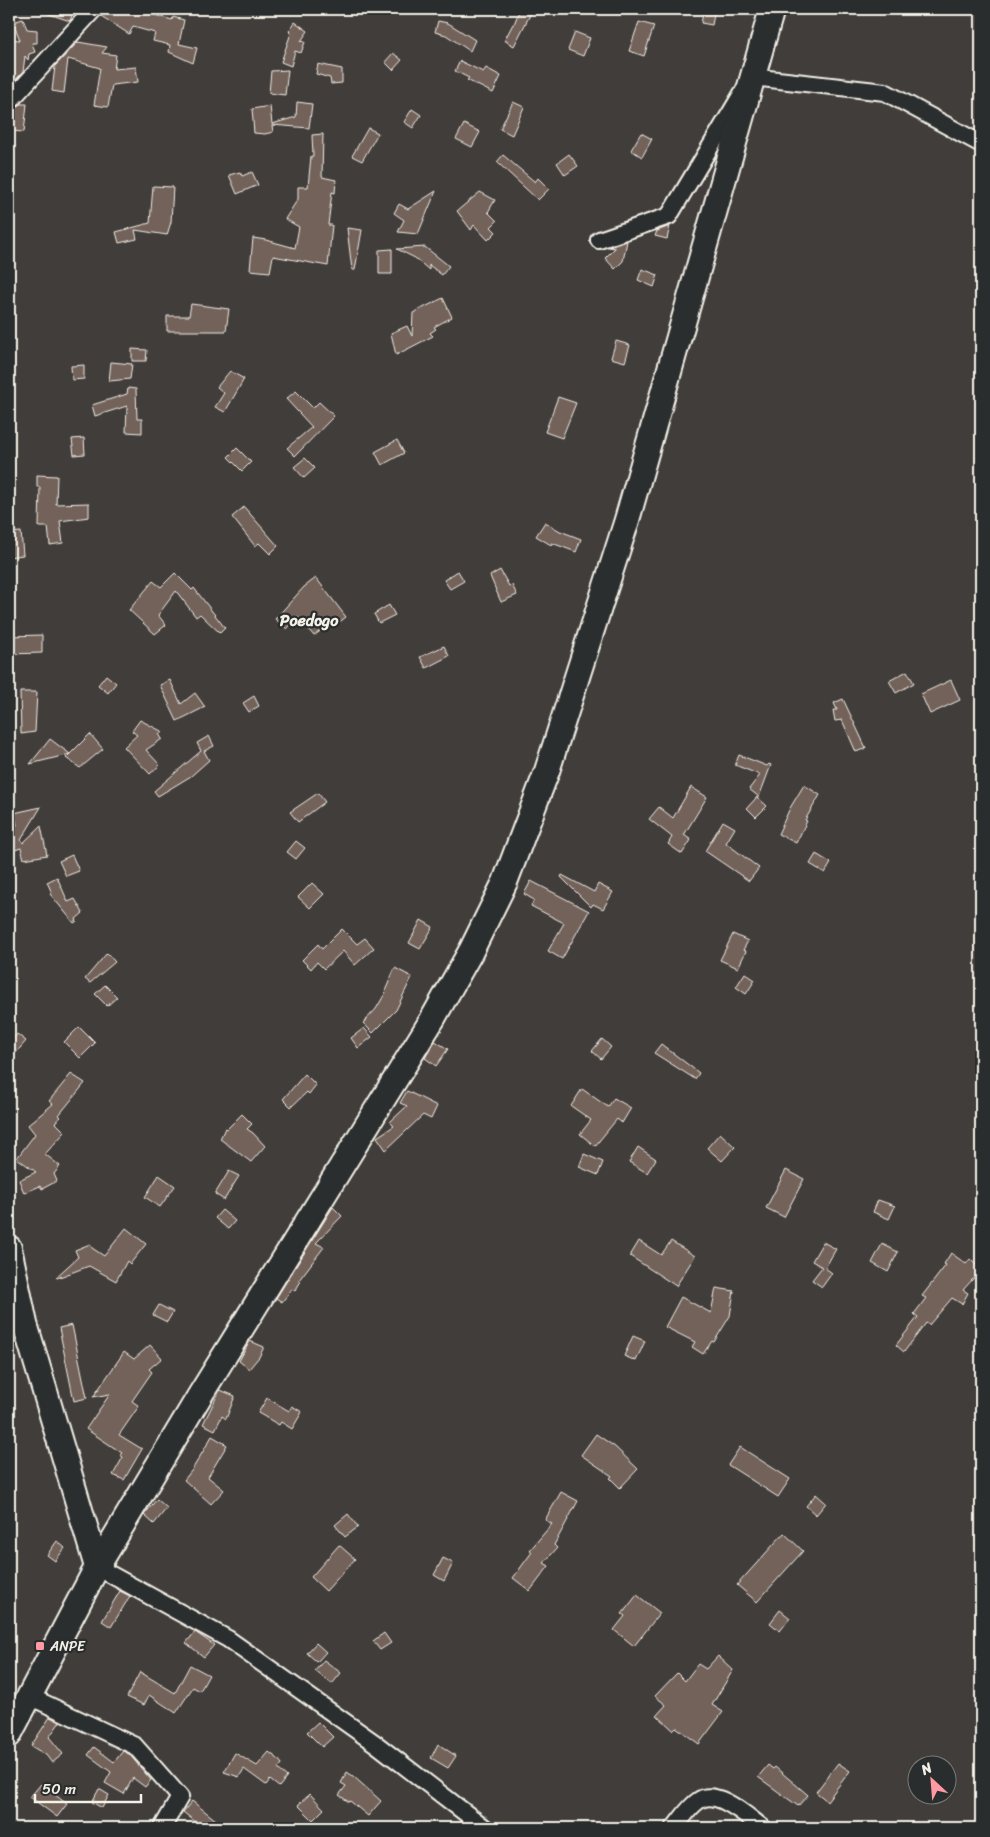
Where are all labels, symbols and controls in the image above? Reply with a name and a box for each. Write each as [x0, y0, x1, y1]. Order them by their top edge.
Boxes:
district label: Poedogo [280, 606, 339, 635]
place label: ANPE [49, 1634, 86, 1659]
marker: ANPE [34, 1640, 46, 1652]
north arrow [908, 1754, 958, 1804]
text: N [916, 1755, 937, 1783]
scale bar [35, 1772, 141, 1804]
text: 50 m [42, 1776, 77, 1802]

